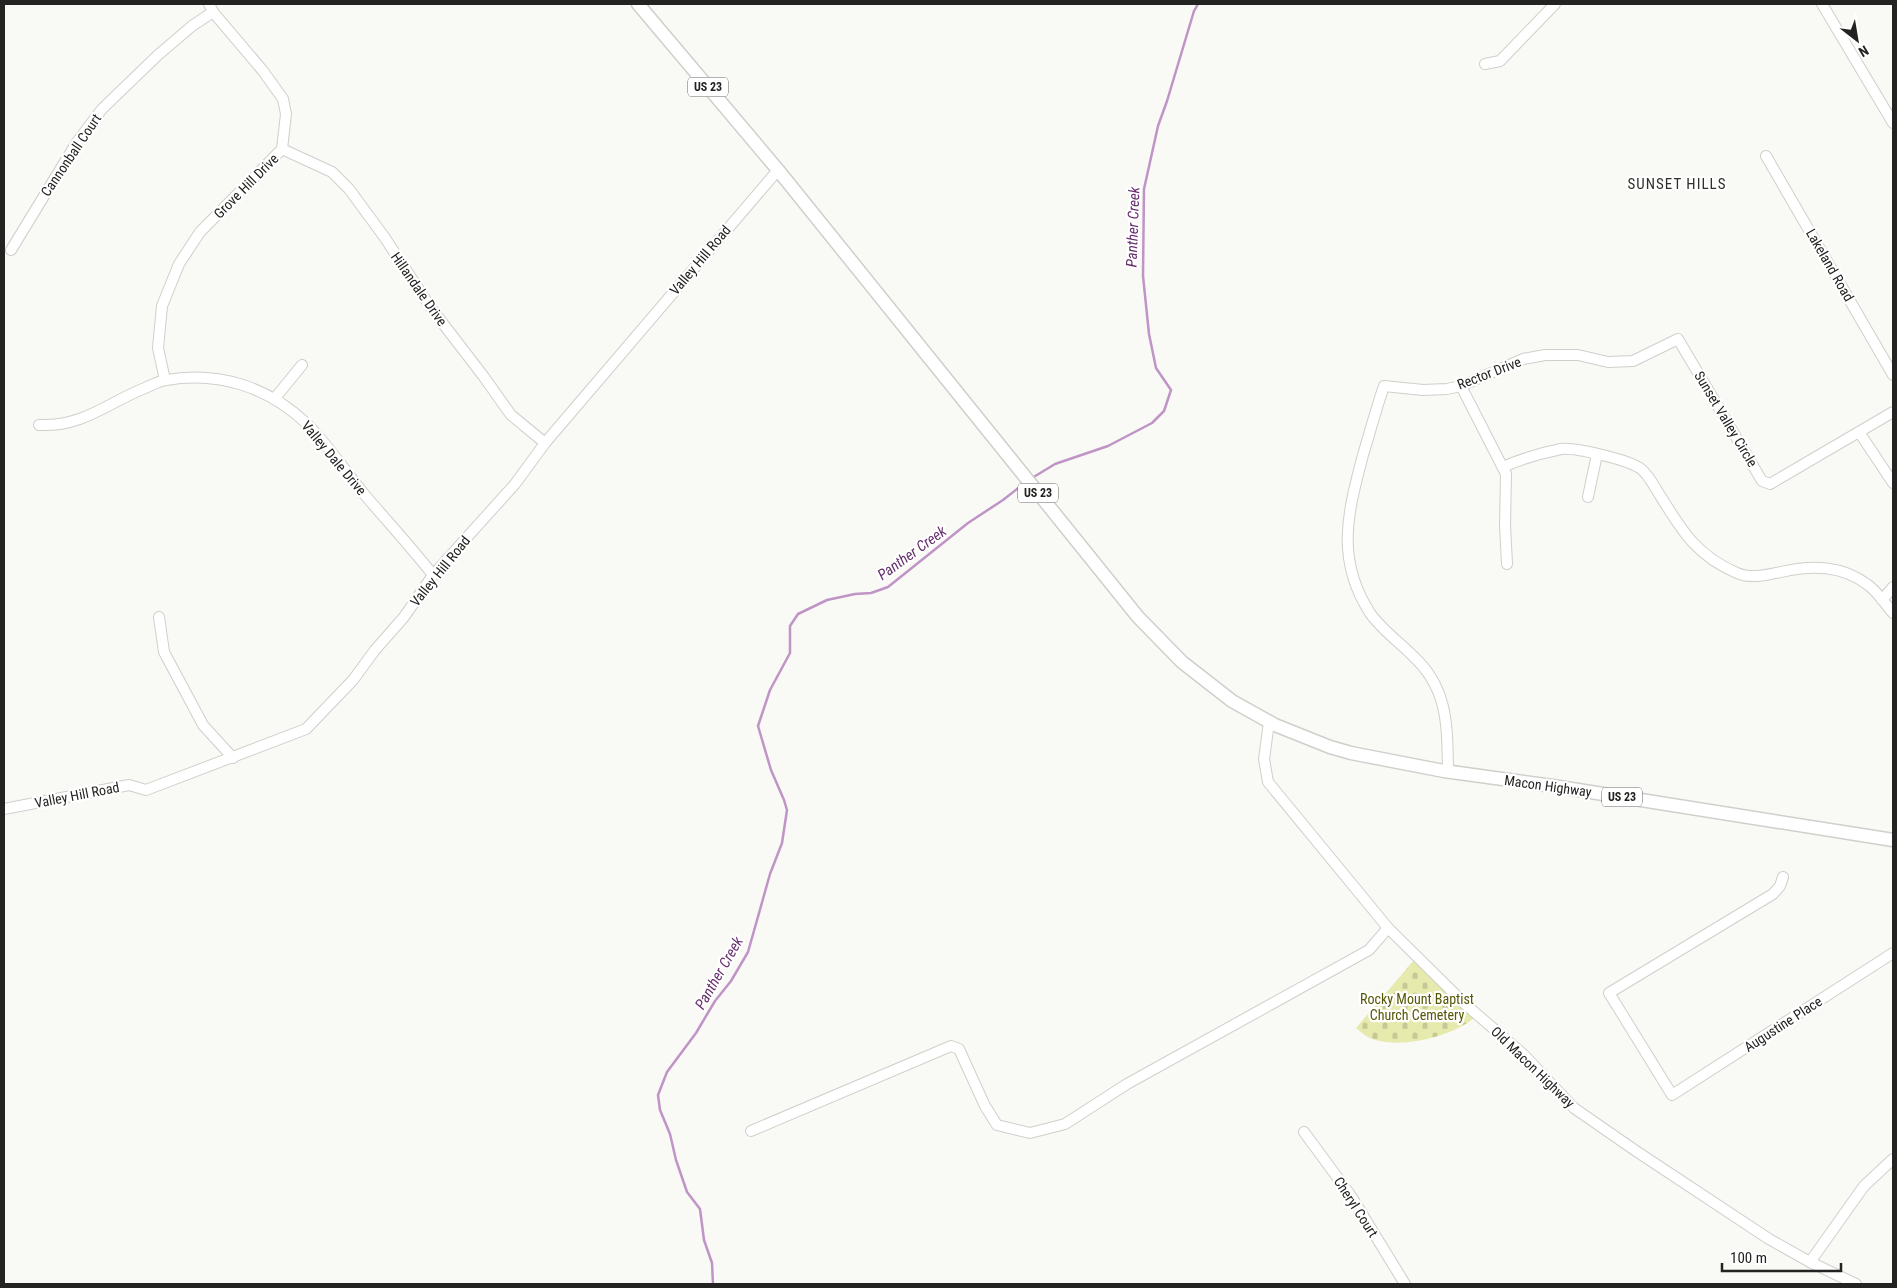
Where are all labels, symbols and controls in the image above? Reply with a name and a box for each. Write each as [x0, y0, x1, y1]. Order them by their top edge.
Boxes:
north arrow [1832, 15, 1882, 65]
text: N [1856, 42, 1871, 60]
road number: US 23 [688, 77, 728, 96]
street label: Cannonball Court [38, 111, 104, 199]
street label: Grove Hill Drive [210, 150, 282, 222]
district label: SUNSET HILLS [1628, 175, 1726, 193]
water label: Panther Creek [1123, 186, 1143, 268]
street label: Valley Hill Road [666, 222, 734, 298]
street label: Lakeland Road [1803, 226, 1857, 304]
street label: Hillandale Drive [388, 249, 451, 329]
street label: Rector Drive [1455, 353, 1524, 392]
street label: Sunset Valley Circle [1691, 368, 1761, 470]
street label: Valley Dale Drive [298, 418, 370, 499]
road number: US 23 [1018, 483, 1058, 502]
water label: Panther Creek [874, 522, 950, 584]
street label: Valley Hill Road [407, 533, 473, 609]
street label: Macon Highway [1503, 772, 1593, 800]
street label: Valley Hill Road [33, 779, 121, 811]
road number: US 23 [1602, 788, 1642, 806]
water label: Panther Creek [691, 933, 747, 1012]
park label: Rocky Mount Baptist Church Cemetery [1360, 991, 1474, 1023]
street label: Augustine Place [1741, 993, 1825, 1055]
street label: Old Macon Highway [1488, 1023, 1578, 1111]
street label: Cheryl Court [1331, 1174, 1381, 1240]
scale bar [1722, 1240, 1841, 1272]
text: 100 m [1730, 1249, 1767, 1267]

